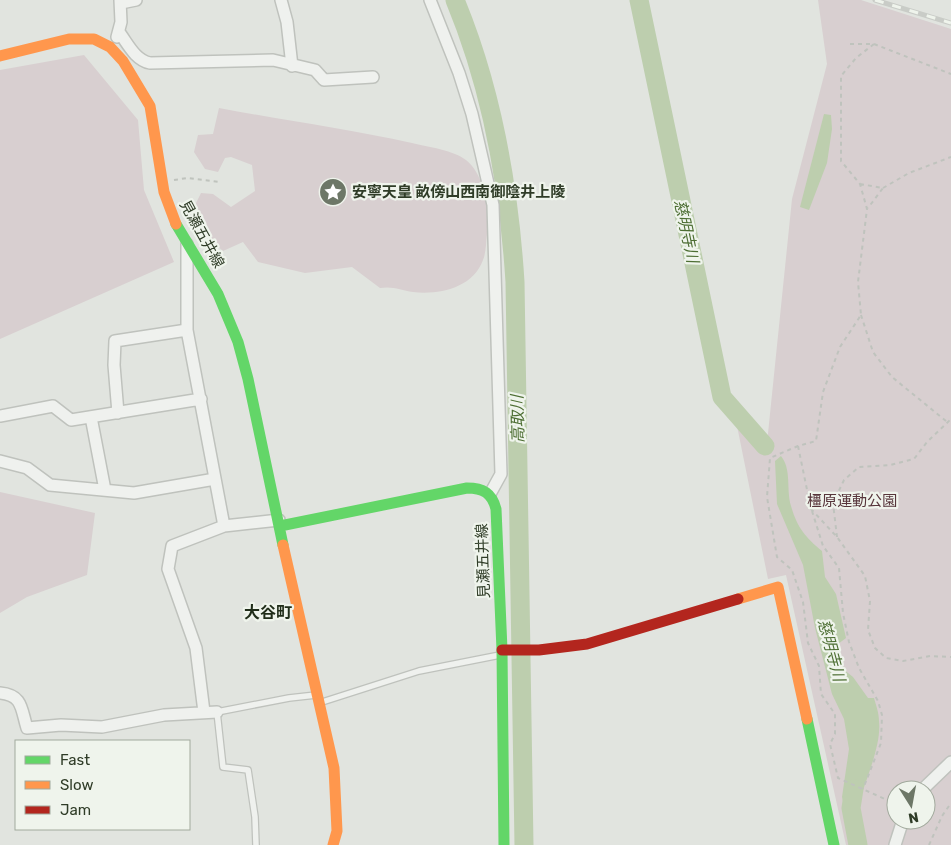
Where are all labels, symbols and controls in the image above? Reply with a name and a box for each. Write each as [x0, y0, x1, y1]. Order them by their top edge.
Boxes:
place icon: 安寧天皇 畝傍山西南御陰井上陵 [318, 177, 348, 207]
place label: 安寧天皇 畝傍山西南御陰井上陵 [352, 183, 565, 201]
street label: 見瀬五井線 [176, 197, 228, 271]
water label: 慈明寺川 [671, 198, 703, 266]
water label: 高取川 [508, 393, 527, 443]
park label: 橿原運動公園 [807, 492, 897, 510]
street label: 見瀬五井線 [473, 523, 493, 599]
district label: 大谷町 [244, 603, 292, 622]
water label: 慈明寺川 [814, 617, 849, 685]
legend [15, 740, 190, 830]
text: Fast [60, 751, 90, 769]
text: Slow [60, 776, 93, 794]
north arrow [886, 780, 936, 830]
text: Jam [60, 801, 91, 819]
text: N [907, 808, 920, 827]

